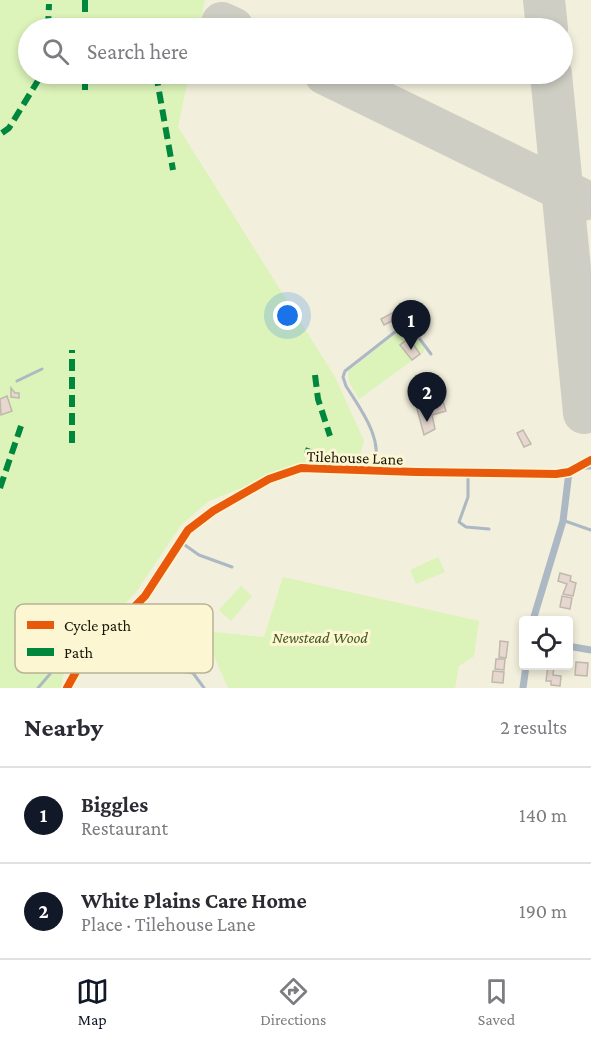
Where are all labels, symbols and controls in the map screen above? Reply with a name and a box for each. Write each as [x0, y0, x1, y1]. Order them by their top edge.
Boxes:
search box [18, 18, 573, 84]
icon: search [39, 35, 72, 68]
text: Search here [87, 39, 188, 64]
pin: 1 [392, 300, 430, 350]
your location [273, 301, 302, 330]
pin: 2 [408, 372, 446, 422]
street label: Tilehouse Lane [306, 447, 403, 468]
legend [15, 604, 213, 673]
map controls [519, 616, 573, 670]
button: locate [519, 616, 573, 670]
text: Cycle path [64, 617, 131, 635]
park label: Newstead Wood [272, 629, 368, 646]
text: Path [64, 644, 94, 661]
text: Nearby [24, 713, 103, 742]
text: 2 results [500, 716, 567, 738]
text: Biggles [81, 792, 148, 817]
text: 1 [40, 804, 47, 826]
text: 140 m [519, 804, 567, 826]
text: Restaurant [81, 817, 168, 839]
text: White Plains Care Home [81, 888, 307, 913]
text: 2 [38, 900, 49, 922]
text: 190 m [519, 900, 567, 922]
text: Place · Tilehouse Lane [81, 913, 255, 935]
tab: Map [76, 975, 109, 1028]
tab: Directions [260, 975, 326, 1028]
tab: Saved [478, 975, 515, 1028]

